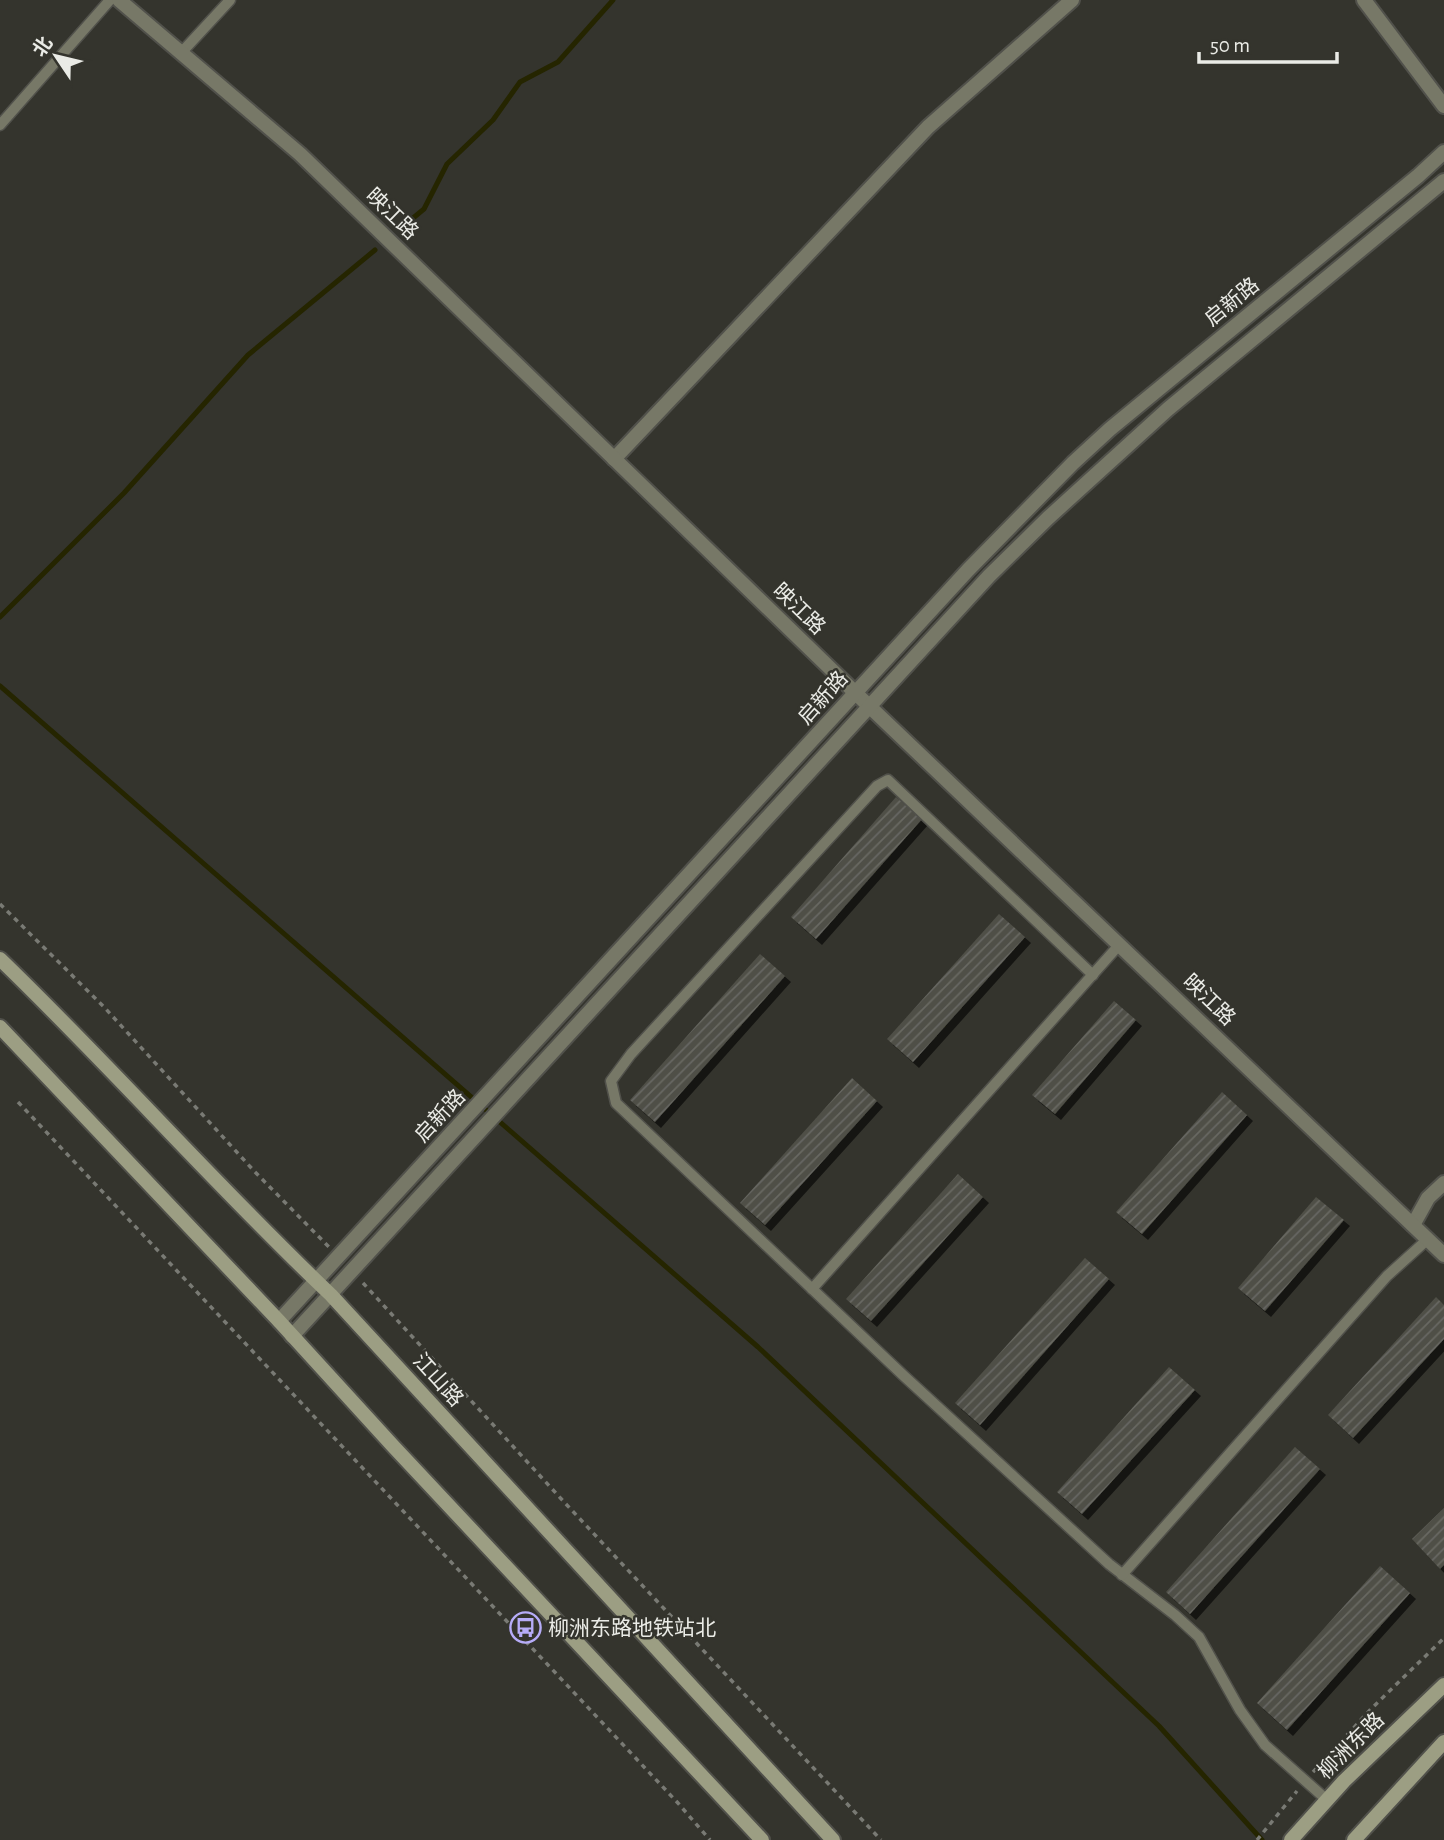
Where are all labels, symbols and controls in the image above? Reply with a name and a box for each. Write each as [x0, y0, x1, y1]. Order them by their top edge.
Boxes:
north arrow [21, 21, 91, 91]
scale bar [1199, 21, 1337, 65]
text: 北 [29, 33, 57, 60]
text: 50 m [1210, 35, 1250, 56]
street label: 映江路 [362, 184, 423, 243]
street label: 启新路 [1200, 273, 1263, 330]
street label: 映江路 [769, 579, 830, 638]
street label: 启新路 [793, 667, 852, 728]
street label: 映江路 [1179, 970, 1240, 1029]
street label: 启新路 [410, 1085, 469, 1146]
street label: 江山路 [409, 1349, 468, 1410]
bus stop icon: 柳洲东路地铁站北 [508, 1611, 542, 1645]
place label: 柳洲东路地铁站北 [548, 1617, 716, 1639]
street label: 柳洲东路 [1313, 1708, 1388, 1783]

